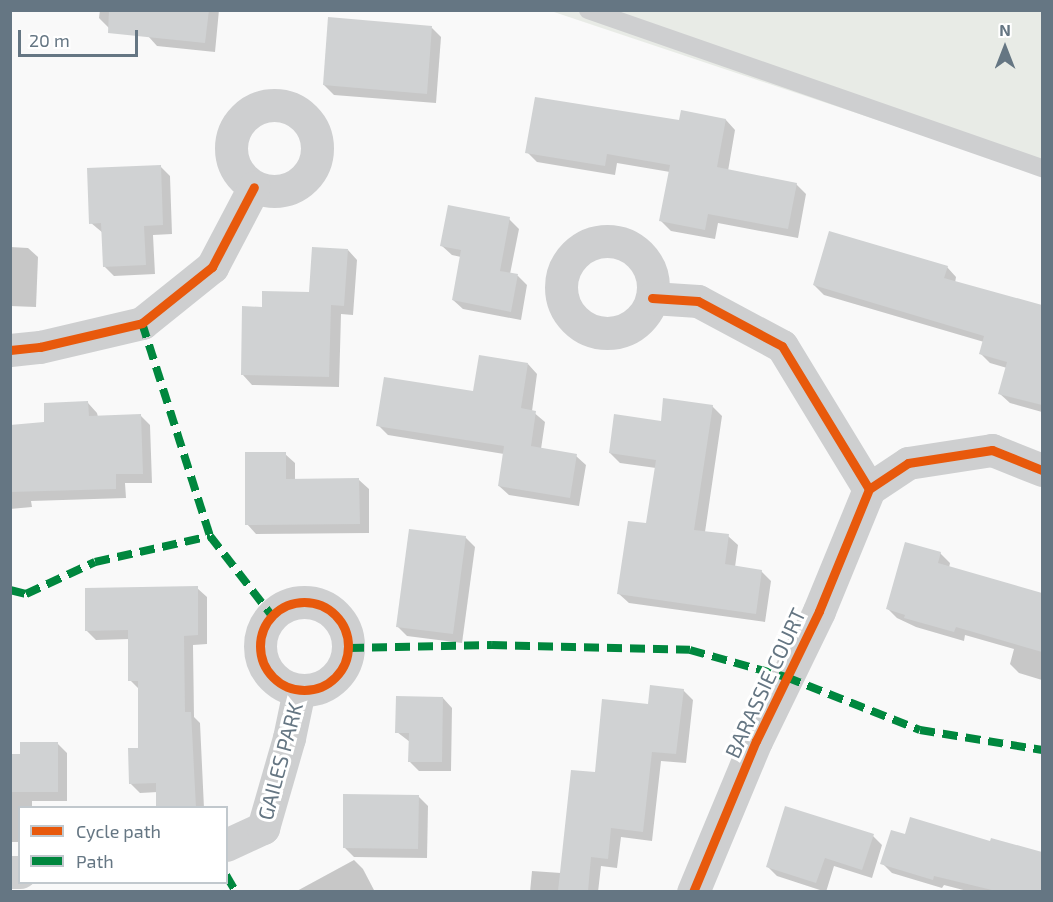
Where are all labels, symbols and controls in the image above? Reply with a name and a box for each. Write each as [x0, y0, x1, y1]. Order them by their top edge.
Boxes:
scale bar [21, 18, 141, 56]
north arrow [975, 18, 1035, 78]
text: N [999, 20, 1011, 39]
text: 20 m [29, 29, 70, 51]
street label: BARASSIE COURT [719, 604, 811, 762]
street label: GAILES PARK [252, 699, 308, 823]
legend [18, 806, 228, 884]
text: Cycle path [76, 820, 161, 842]
text: Path [76, 850, 114, 872]

